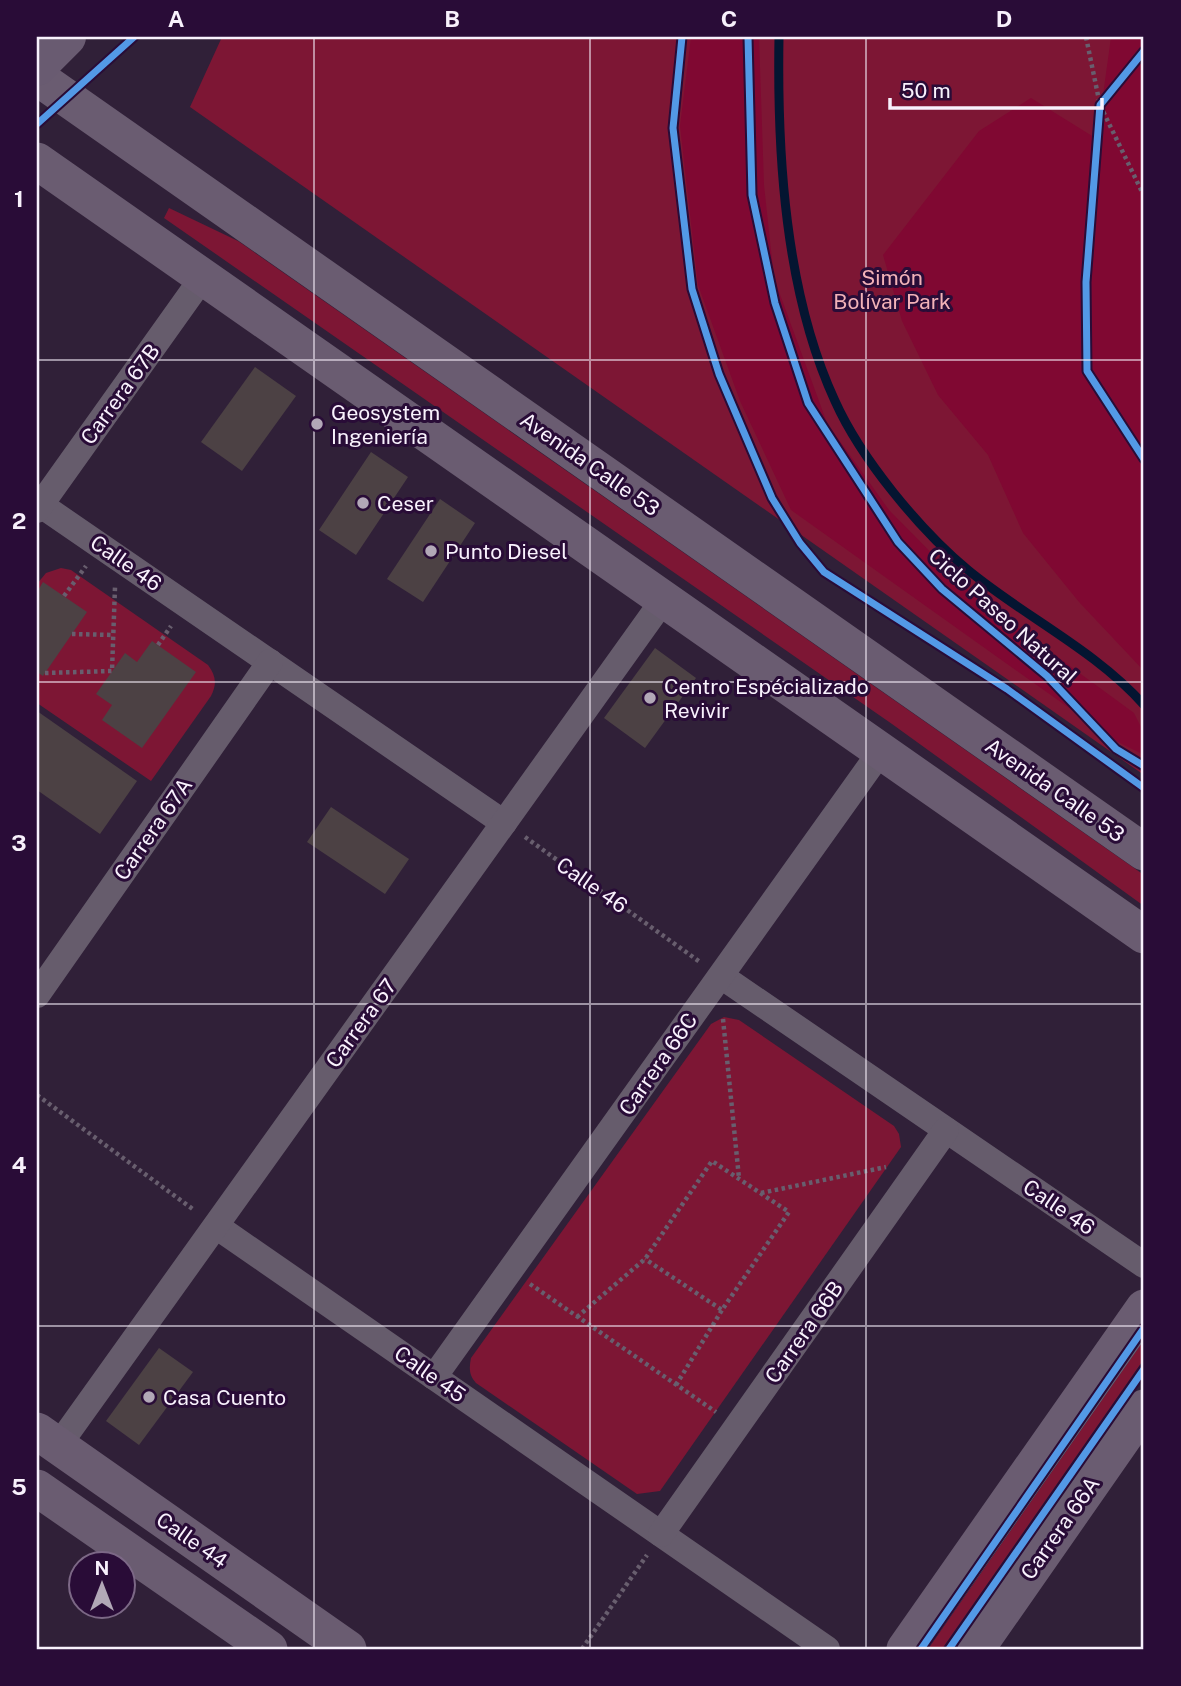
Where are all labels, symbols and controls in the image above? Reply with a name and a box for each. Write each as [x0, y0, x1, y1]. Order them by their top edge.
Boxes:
text: A [168, 5, 185, 32]
text: B [444, 5, 460, 32]
text: C [721, 5, 737, 32]
text: D [996, 5, 1012, 32]
scale bar [890, 66, 1102, 110]
text: 50 m [901, 78, 951, 103]
text: 1 [14, 185, 24, 212]
park label: Simón Bolívar Park [833, 265, 951, 314]
street label: Carrera 67B [75, 339, 165, 449]
place label: Geosystem Ingeniería [331, 400, 440, 449]
street label: Avenida Calle 53 [516, 407, 664, 521]
marker: Geosystem Ingeniería [309, 416, 325, 432]
place label: Ceser [377, 491, 434, 516]
marker: Ceser [355, 495, 371, 511]
text: 2 [12, 507, 26, 534]
street label: Calle 46 [86, 530, 166, 596]
place label: Punto Diesel [445, 539, 568, 564]
marker: Punto Diesel [423, 543, 439, 559]
street label: Ciclo Paseo Natural [924, 543, 1082, 689]
place label: Centro Espécializado Revivir [664, 674, 869, 723]
marker: Centro Espécializado Revivir [642, 690, 658, 706]
street label: Avenida Calle 53 [981, 733, 1129, 847]
street label: Carrera 67A [109, 773, 197, 885]
text: 3 [11, 829, 27, 856]
street label: Calle 46 [552, 852, 632, 918]
street label: Carrera 67 [320, 974, 402, 1072]
street label: Carrera 66C [614, 1008, 702, 1120]
text: 4 [11, 1151, 27, 1178]
street label: Calle 46 [1018, 1174, 1100, 1240]
street label: Carrera 66B [760, 1276, 848, 1388]
street label: Calle 45 [390, 1340, 470, 1408]
place label: Casa Cuento [163, 1385, 286, 1410]
marker: Casa Cuento [141, 1389, 157, 1405]
street label: Carrera 66A [1015, 1472, 1105, 1584]
text: 5 [11, 1473, 27, 1500]
street label: Calle 44 [152, 1507, 232, 1573]
north arrow [66, 1550, 136, 1620]
text: N [95, 1557, 109, 1579]

